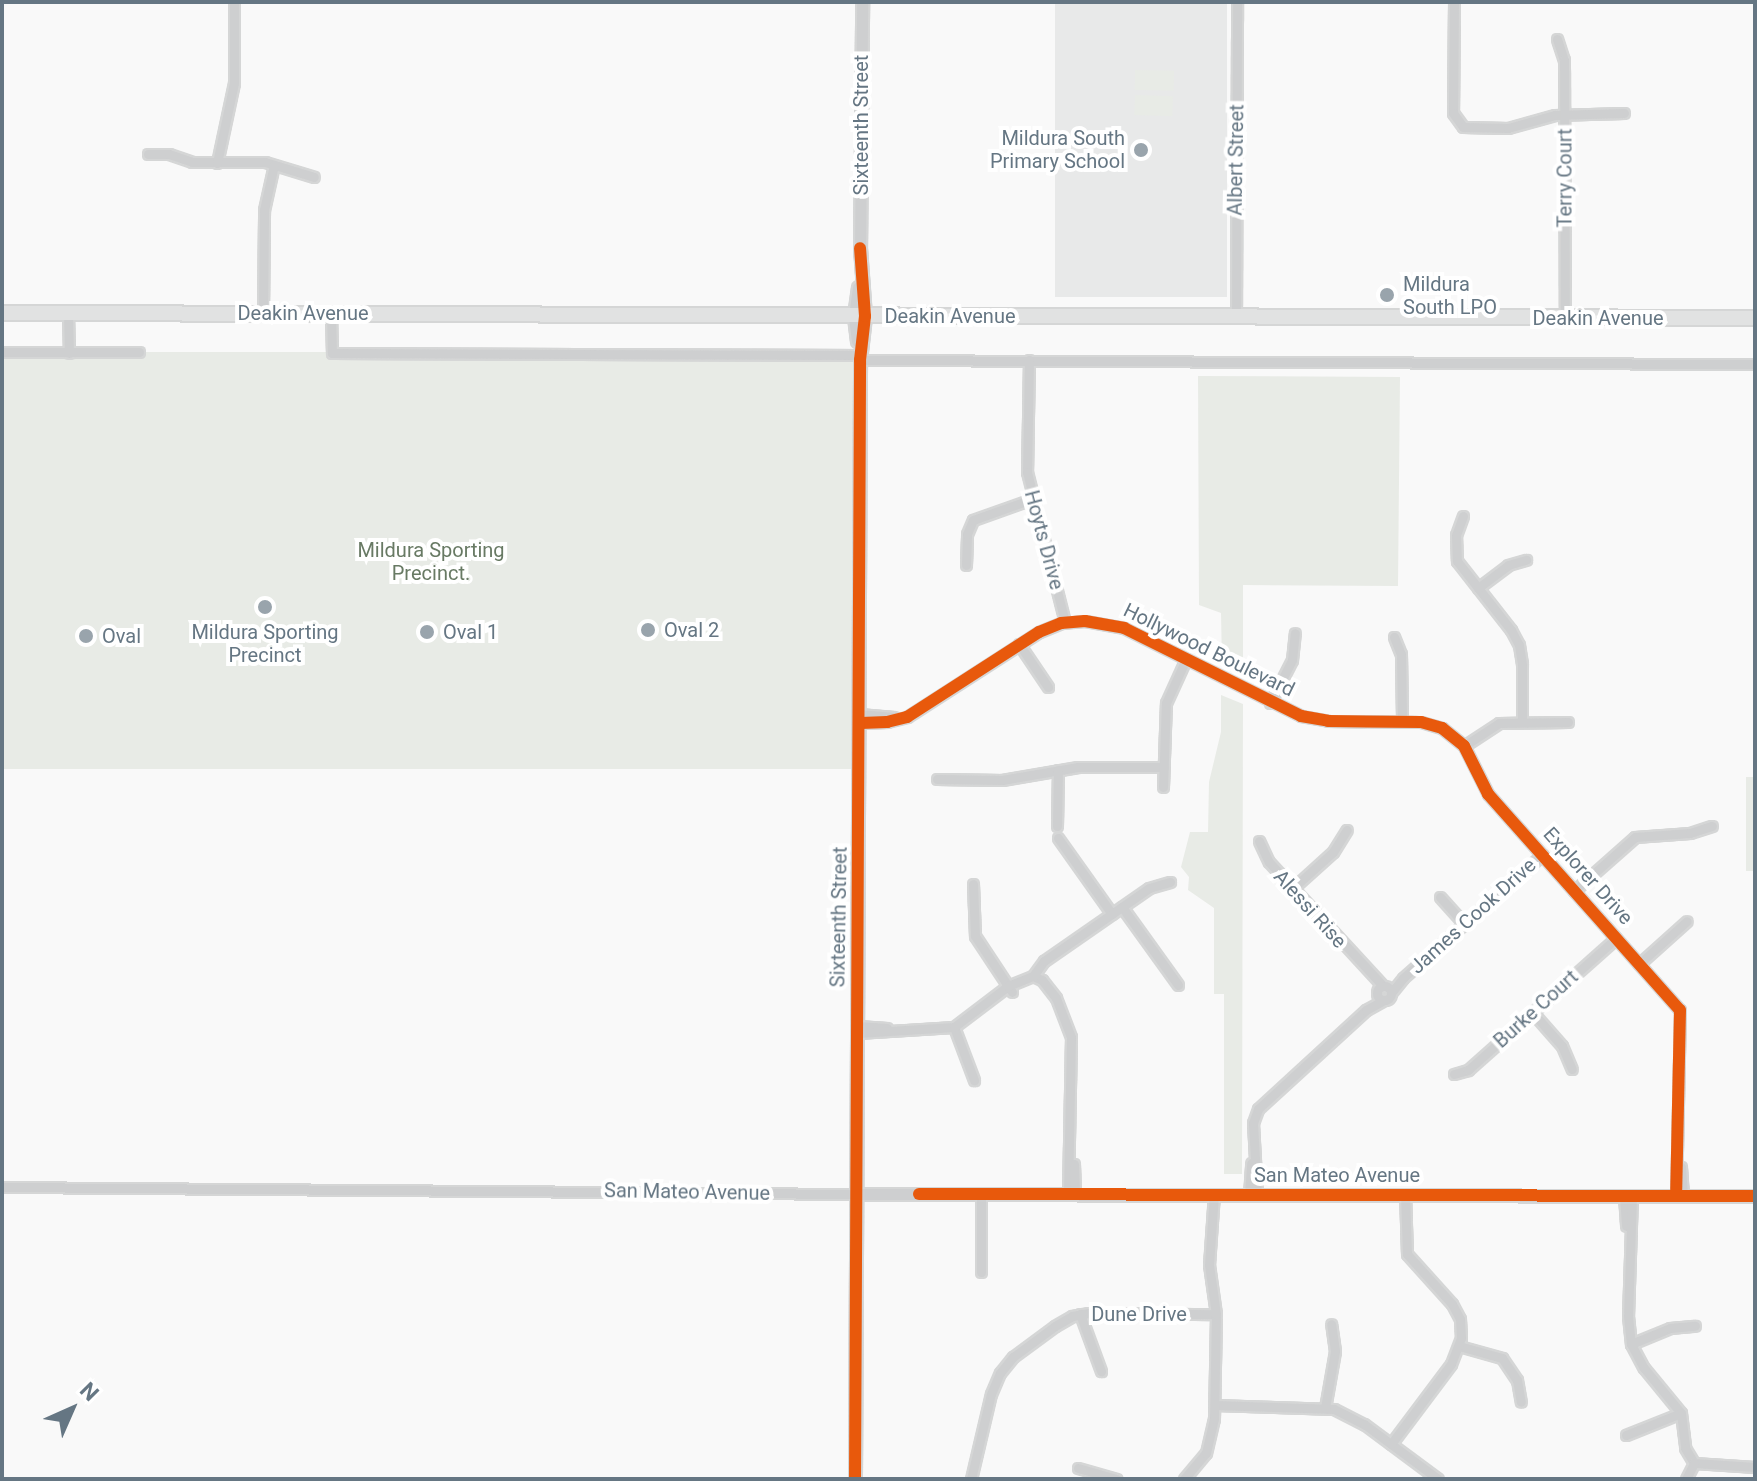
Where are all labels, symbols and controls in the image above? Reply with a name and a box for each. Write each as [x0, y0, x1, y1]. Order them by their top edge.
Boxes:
street label: Sixteenth Street [849, 55, 873, 195]
street label: Albert Street [1223, 104, 1249, 216]
place label: Mildura South Primary School [990, 126, 1125, 173]
street label: Terry Court [1553, 129, 1577, 227]
marker: Mildura South Primary School [1132, 141, 1150, 159]
place label: Mildura South LPO [1403, 272, 1497, 319]
marker: Mildura South LPO [1378, 286, 1396, 304]
street label: Deakin Avenue [237, 301, 369, 325]
street label: Deakin Avenue [884, 304, 1016, 328]
street label: Deakin Avenue [1532, 306, 1664, 330]
street label: Hoyts Drive [1019, 488, 1069, 592]
park label: Mildura Sporting Precinct. [357, 539, 505, 586]
marker: Mildura Sporting Precinct [256, 598, 274, 616]
street label: Hollywood Boulevard [1119, 598, 1299, 702]
place label: Oval 2 [664, 618, 719, 642]
place label: Mildura Sporting Precinct [191, 620, 339, 667]
place label: Oval 1 [443, 620, 498, 644]
marker: Oval 2 [639, 621, 657, 639]
marker: Oval 1 [418, 623, 436, 641]
place label: Oval [102, 624, 141, 648]
marker: Oval [77, 627, 95, 645]
street label: Explorer Drive [1538, 822, 1638, 930]
street label: Sixteenth Street [826, 846, 852, 988]
street label: James Cook Drive [1405, 853, 1541, 979]
street label: Alessi Rise [1269, 865, 1351, 953]
street label: Burke Court [1489, 965, 1583, 1053]
street label: San Mateo Avenue [1254, 1163, 1420, 1187]
street label: San Mateo Avenue [604, 1179, 770, 1205]
street label: Dune Drive [1091, 1302, 1187, 1326]
north arrow [32, 1369, 112, 1449]
text: N [75, 1377, 104, 1406]

